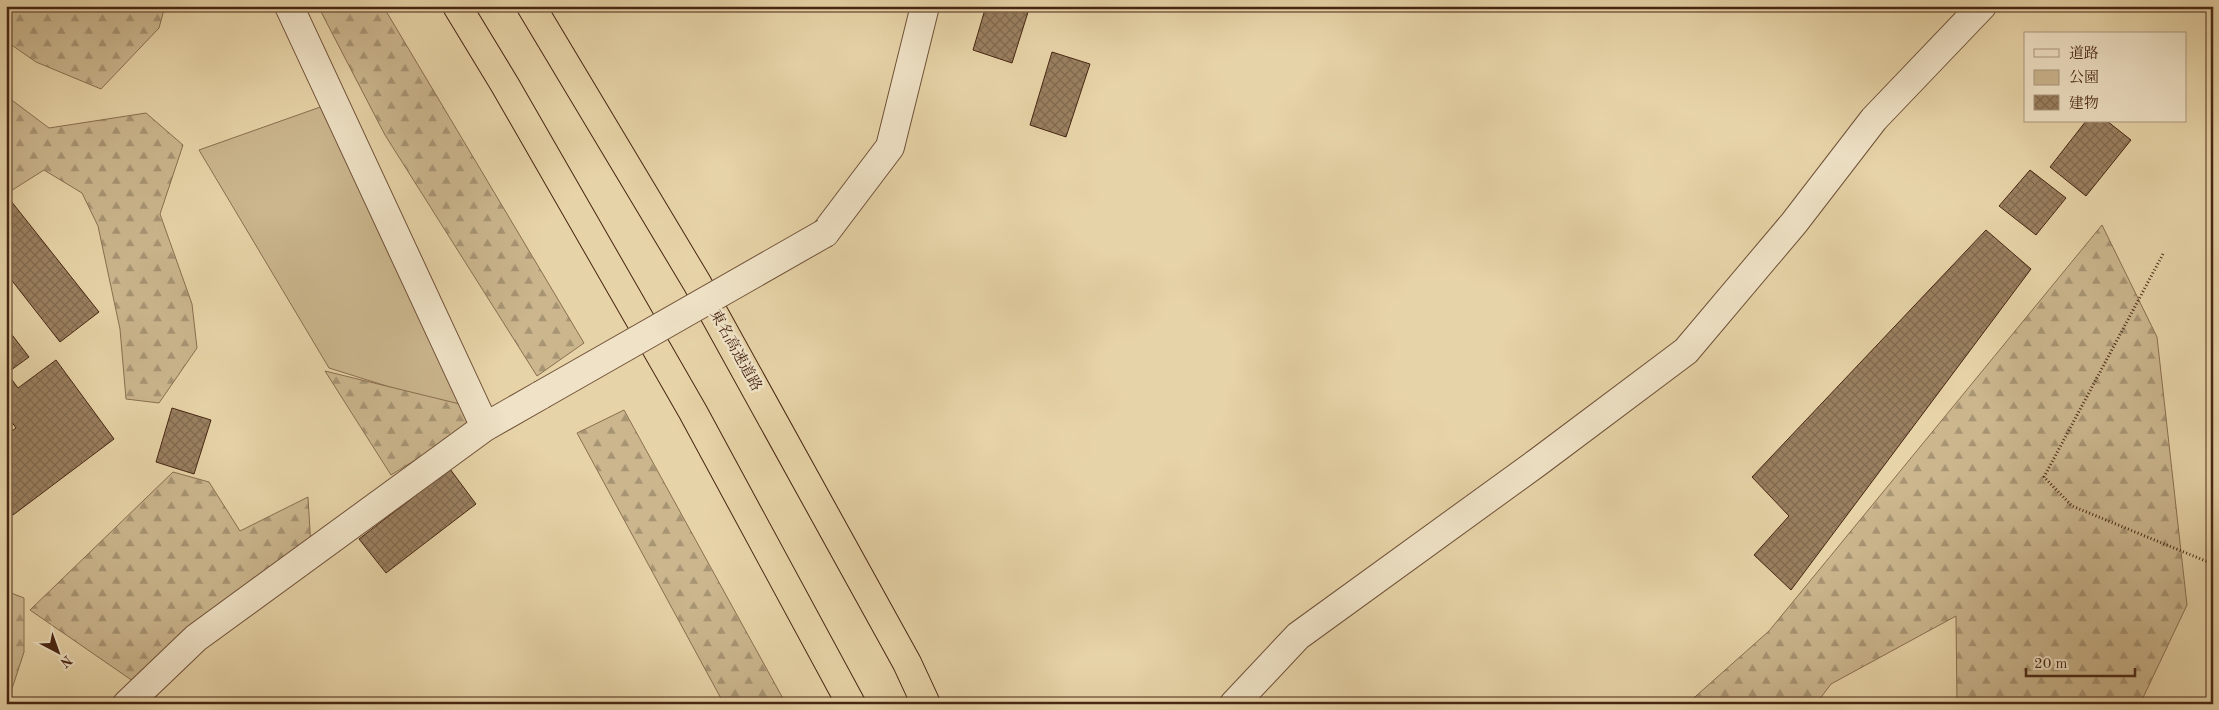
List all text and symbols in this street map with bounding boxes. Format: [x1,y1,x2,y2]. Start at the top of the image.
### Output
legend [2024,32,2186,122]
text: 道路 [2069,45,2099,62]
text: 公園 [2069,69,2099,86]
text: 建物 [2069,95,2099,112]
street label: 東名高速道路 [707,307,765,394]
north arrow [32,628,82,678]
scale bar [2026,645,2135,677]
text: N [57,652,75,670]
text: 20 m [2034,657,2068,672]

